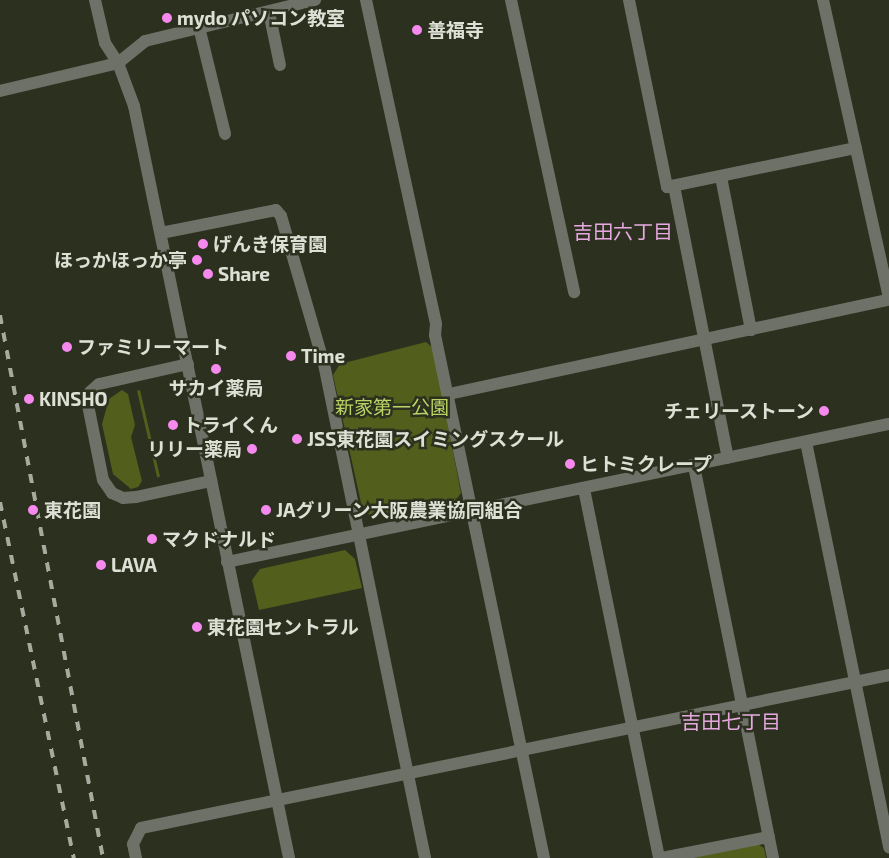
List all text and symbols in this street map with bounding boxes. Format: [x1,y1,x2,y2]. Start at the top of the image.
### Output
place label: mydo パソコン教室 [177,7,345,29]
marker: mydo パソコン教室 [161,12,173,24]
place label: 善福寺 [427,19,484,41]
marker: 善福寺 [411,24,423,36]
district label: 吉田六丁目 [573,219,673,243]
place label: げんき保育園 [213,233,327,255]
marker: げんき保育園 [197,238,209,250]
place label: ほっかほっか亭 [54,249,187,271]
marker: ほっかほっか亭 [191,254,203,266]
place label: Share [218,263,270,285]
marker: Share [202,268,214,280]
place label: ファミリーマート [77,336,229,358]
marker: ファミリーマート [61,341,73,353]
place label: Time [301,345,345,367]
marker: Time [285,350,297,362]
marker: サカイ薬局 [210,363,222,375]
place label: サカイ薬局 [169,377,263,399]
place label: KINSHO [39,388,108,410]
marker: KINSHO [23,393,35,405]
park label: 新家第一公園 [335,396,449,418]
place label: チェリーストーン [662,400,814,422]
marker: チェリーストーン [818,405,830,417]
place label: トライくん [183,414,278,436]
marker: トライくん [167,419,179,431]
place label: JSS東花園スイミングスクール [307,428,564,450]
marker: JSS東花園スイミングスクール [291,433,303,445]
place label: リリー薬局 [147,438,242,460]
marker: リリー薬局 [246,443,258,455]
place label: ヒトミクレープ [580,453,713,475]
marker: ヒトミクレープ [564,458,576,470]
place label: 東花園 [44,499,101,521]
place label: JAグリーン大阪農業協同組合 [276,499,523,521]
marker: 東花園 [26,503,40,517]
marker: JAグリーン大阪農業協同組合 [260,504,272,516]
place label: マクドナルド [162,528,276,550]
marker: マクドナルド [146,533,158,545]
place label: LAVA [111,554,157,576]
marker: LAVA [95,559,107,571]
place label: 東花園セントラル [207,616,359,638]
marker: 東花園セントラル [191,621,203,633]
district label: 吉田七丁目 [681,709,781,733]

